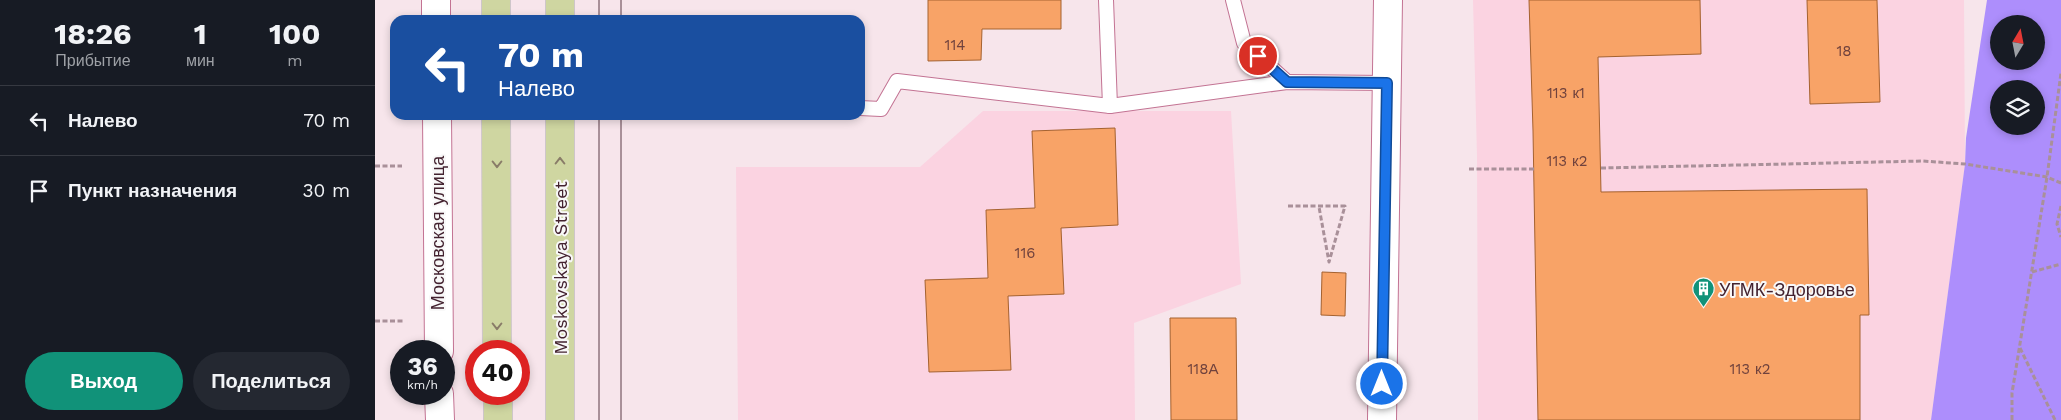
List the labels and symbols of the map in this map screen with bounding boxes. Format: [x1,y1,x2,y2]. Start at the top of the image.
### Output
north arrow [1990,15,2045,70]
pin [1237,35,1279,77]
house number: 114 [945,36,965,54]
house number: 18 [1836,42,1852,60]
house number: 113 к1 [1547,84,1585,102]
house number: 113 к2 [1547,152,1587,170]
street label: Московская улица [427,155,448,310]
one-way arrow [555,157,565,165]
one-way arrow [492,160,502,168]
street label: Moskovskaya Street [550,181,571,355]
house number: 116 [1015,244,1035,262]
building icon: УГМК-Здоровье [1691,277,1715,308]
place label: УГМК-Здоровье [1719,279,1855,300]
one-way arrow [492,322,502,330]
speed limit sign: 40 [465,340,530,405]
position arrow [1355,357,1407,409]
house number: 118А [1188,360,1218,378]
house number: 113 к2 [1730,360,1770,378]

